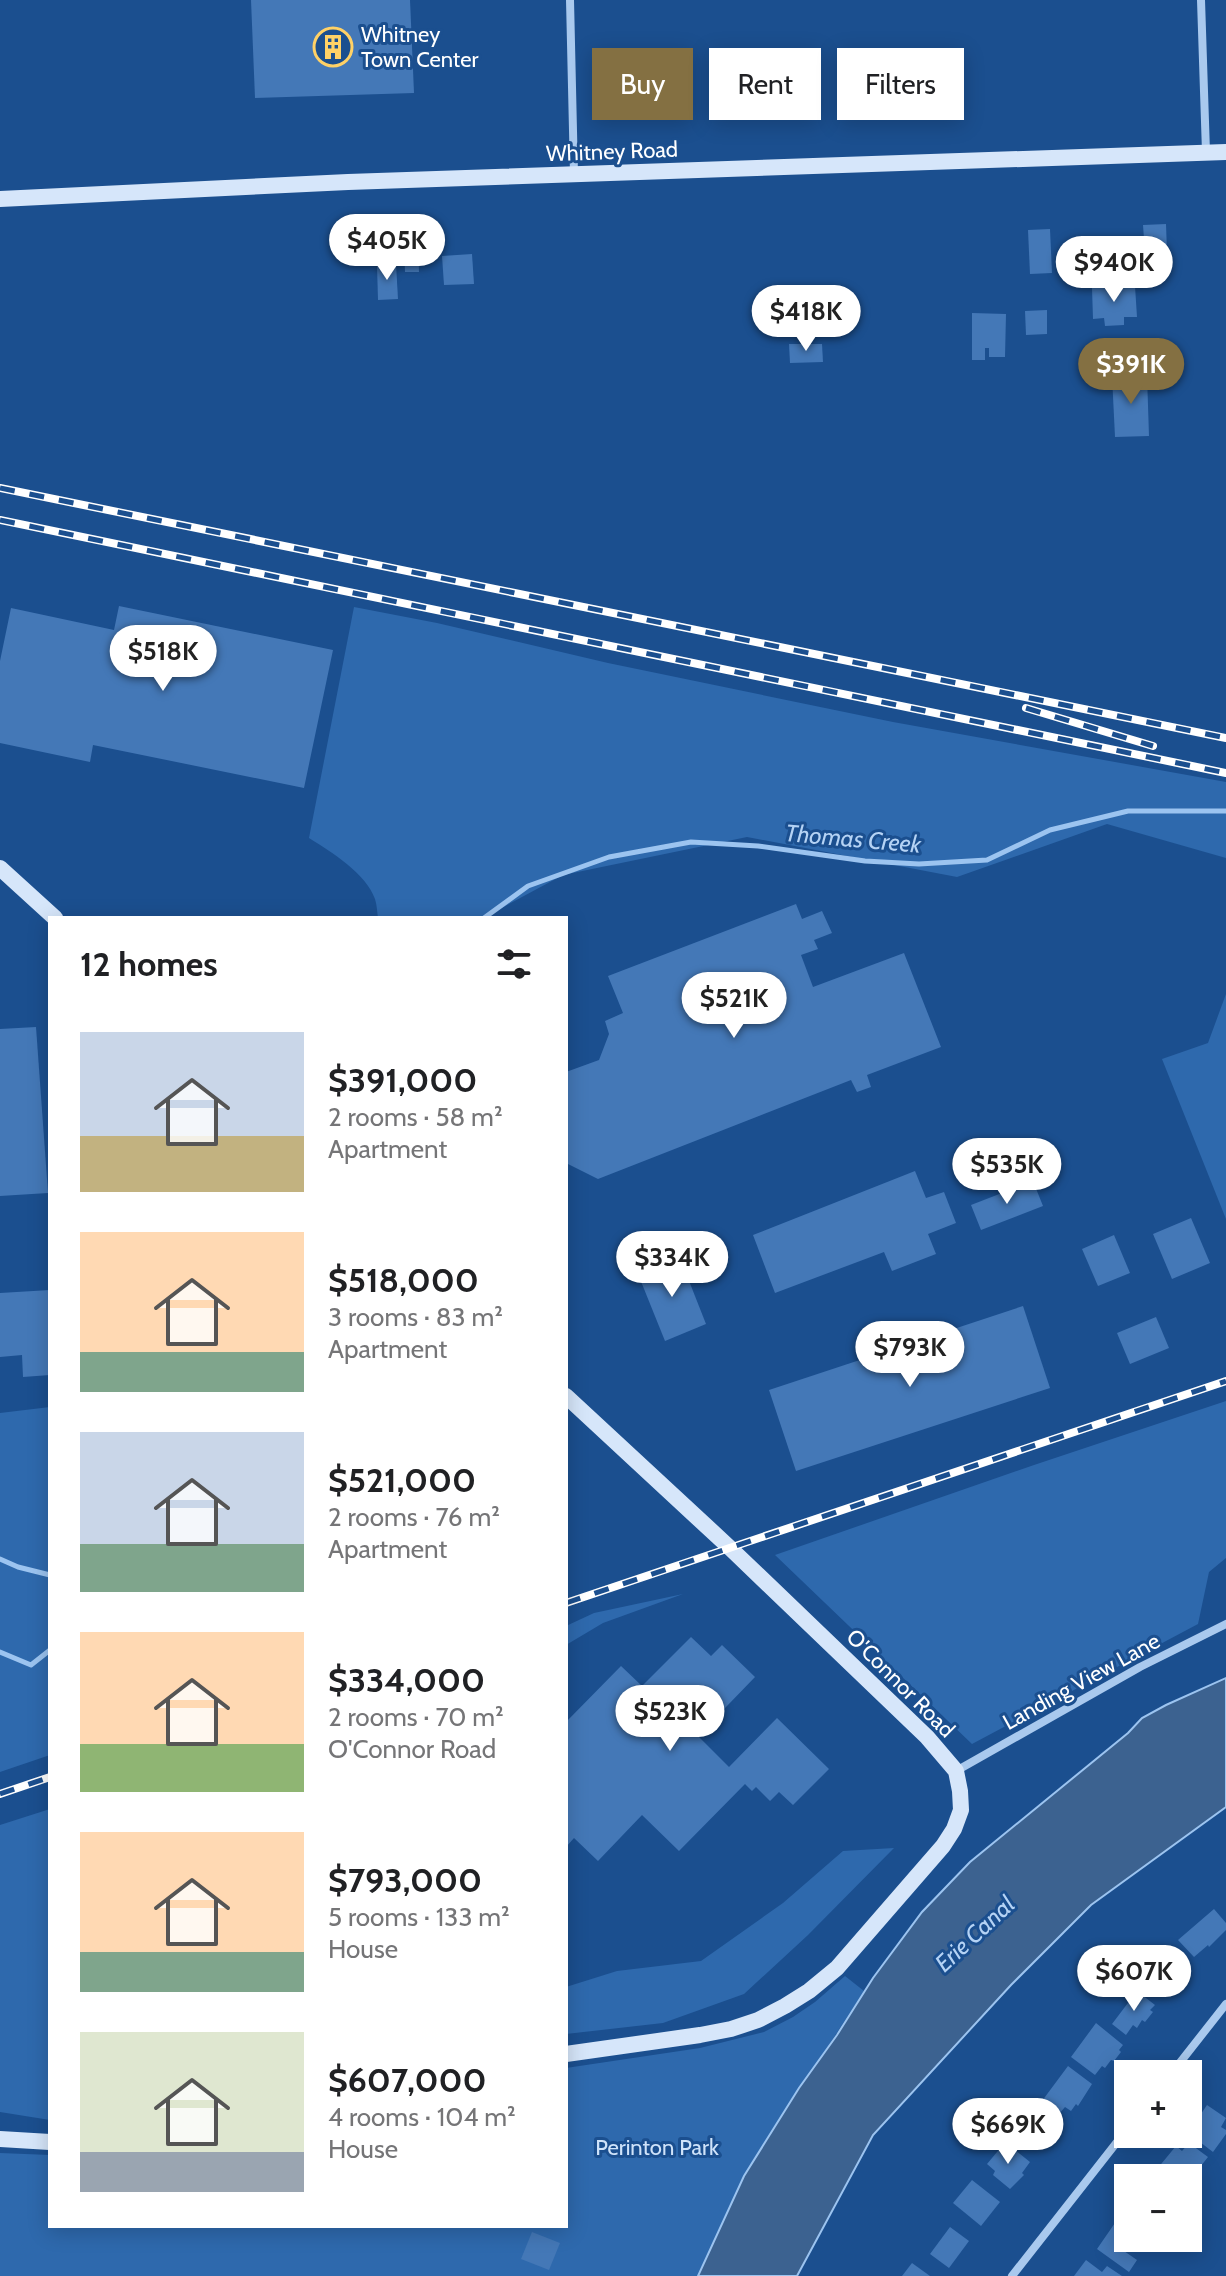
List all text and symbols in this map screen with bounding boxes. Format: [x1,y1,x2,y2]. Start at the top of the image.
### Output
place label: Whitney Town Center [361,21,478,73]
building icon: Whitney Town Center [312,26,354,68]
chip: Buy [592,48,693,120]
chip: Rent [709,48,821,120]
chip: Filters [837,48,964,120]
street label: Whitney Road [546,136,678,167]
pin: $405K [331,214,443,282]
text: $405K [347,224,427,256]
pin: $940K [1058,236,1170,304]
text: $940K [1074,246,1154,278]
pin: $418K [750,285,862,353]
text: $418K [770,295,842,327]
pin: $391K [1075,338,1187,406]
text: $391K [1096,348,1166,380]
pin: $518K [107,625,219,693]
text: $518K [128,635,198,667]
water label: Thomas Creek [784,818,923,859]
icon: filters [492,942,536,986]
text: 12 homes [80,943,218,985]
pin: $521K [678,972,790,1040]
text: $521K [700,982,768,1014]
text: $391,000 [328,1059,477,1101]
icon: home [144,1064,240,1160]
text: 2 rooms · 58 m² [328,1101,503,1133]
text: Apartment [328,1133,447,1165]
pin: $535K [951,1138,1063,1206]
text: $535K [970,1148,1044,1180]
pin: $334K [616,1231,728,1299]
text: $334K [634,1241,710,1273]
text: $518,000 [328,1259,479,1301]
icon: home [144,1264,240,1360]
text: 3 rooms · 83 m² [328,1301,503,1333]
pin: $793K [854,1321,966,1389]
text: $793K [873,1331,947,1363]
text: Apartment [328,1333,447,1365]
text: $521,000 [328,1459,476,1501]
icon: home [144,1464,240,1560]
text: 2 rooms · 76 m² [328,1501,500,1533]
text: Apartment [328,1533,447,1565]
street label: O'Connor Road [841,1623,961,1743]
street label: Landing View Lane [998,1627,1164,1736]
text: $334,000 [328,1659,485,1701]
icon: home [144,1664,240,1760]
pin: $523K [614,1685,726,1753]
text: $523K [633,1695,707,1727]
text: 2 rooms · 70 m² [328,1701,504,1733]
text: O'Connor Road [328,1733,496,1765]
text: $793,000 [328,1859,482,1901]
icon: home [144,1864,240,1960]
water label: Erie Canal [929,1889,1021,1978]
text: 5 rooms · 133 m² [328,1901,510,1933]
text: House [328,1933,398,1965]
pin: $607K [1078,1945,1190,2013]
text: $607K [1095,1955,1173,1987]
text: $607,000 [328,2059,487,2101]
map controls [1114,2060,1202,2252]
button: + [1114,2060,1202,2148]
icon: home [144,2064,240,2160]
pin: $669K [952,2098,1064,2166]
text: 4 rooms · 104 m² [328,2101,516,2133]
text: $669K [970,2108,1046,2140]
text: House [328,2133,398,2165]
park label: Perinton Park [595,2134,719,2161]
button: − [1114,2164,1202,2252]

